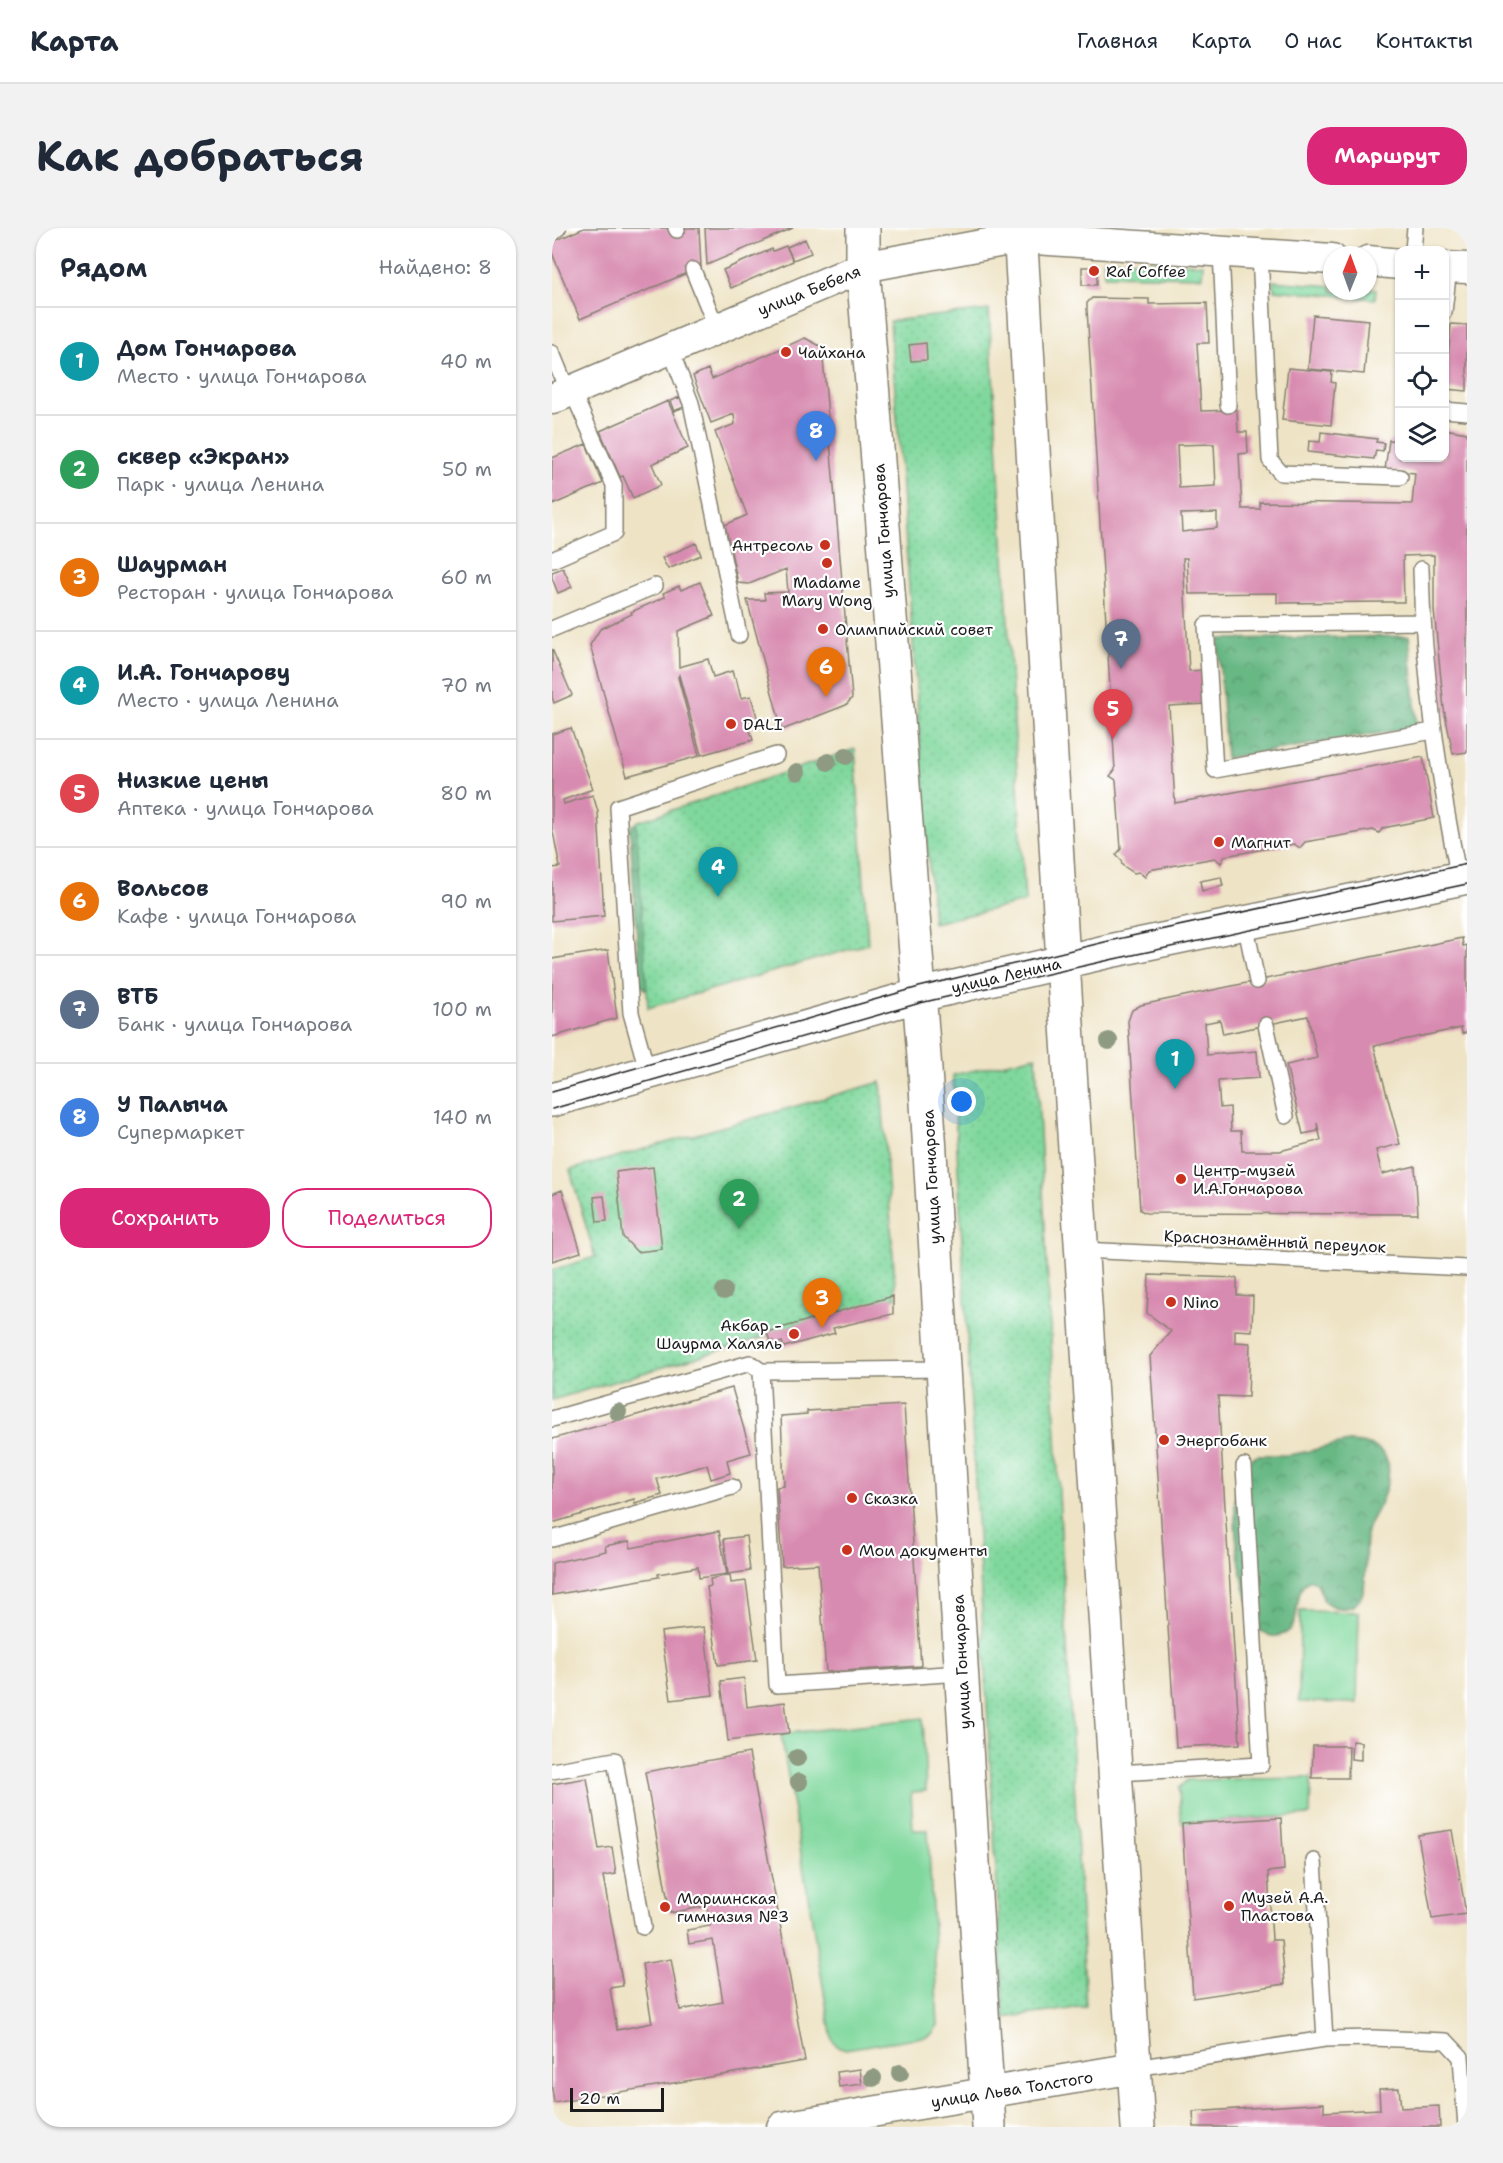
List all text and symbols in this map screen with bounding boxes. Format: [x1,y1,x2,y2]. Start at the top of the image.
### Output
text: Карта [30,22,119,60]
text: Главная [1077,27,1158,55]
text: Карта [1191,27,1251,55]
text: О нас [1284,27,1342,55]
text: Контакты [1375,27,1473,55]
button: Маршрут [1307,127,1467,185]
text: Как добраться [36,128,364,184]
north arrow [1323,246,1377,300]
map controls [1395,246,1449,462]
button: + [1395,246,1449,300]
text: Рядом [60,250,147,285]
text: Найдено: 8 [379,254,492,280]
street label: улица Бебеля [755,260,864,321]
place label: Raf Coffee [1106,261,1186,282]
marker: Raf Coffee [1087,264,1101,278]
button: − [1395,300,1449,354]
text: Дом Гончарова [117,334,296,363]
place label: Чайхана [798,342,865,363]
marker: Чайхана [779,345,793,359]
text: 1 [75,348,84,374]
text: 40 m [440,348,492,374]
button: locate [1395,354,1449,408]
text: Место · улица Гончарова [117,363,367,389]
button: layers [1395,408,1449,462]
pin: 8 [796,412,836,461]
text: сквер «Экран» [117,442,290,471]
text: 2 [73,456,87,482]
text: 50 m [442,456,492,482]
street label: улица Гончарова [868,463,899,599]
text: Парк · улица Ленина [117,471,324,497]
place label: Антресоль [732,535,813,556]
marker: Антресоль [818,538,832,552]
text: Шаурман [117,550,227,579]
marker: Madame Mary Wong [820,556,834,570]
text: 3 [73,564,87,590]
text: 60 m [440,564,492,590]
place label: Madame Mary Wong [782,572,873,611]
text: Ресторан · улица Гончарова [117,579,393,605]
place label: Олимпийский совет [835,619,994,640]
pin: 7 [1102,620,1140,669]
marker: Олимпийский совет [816,622,830,636]
pin: 6 [806,648,846,697]
text: И.А. Гончарову [117,658,290,687]
text: 4 [73,672,87,698]
text: 70 m [440,672,492,698]
text: Место · улица Ленина [117,687,339,713]
pin: 5 [1094,690,1132,739]
place label: DALI [743,714,783,735]
marker: DALI [724,717,738,731]
text: Низкие цены [117,766,269,795]
text: 5 [73,780,86,806]
text: 80 m [440,780,492,806]
text: Аптека · улица Гончарова [117,795,374,821]
place label: Магнит [1231,832,1292,853]
marker: Магнит [1212,835,1226,849]
pin: 4 [698,848,738,897]
text: Вольсов [117,874,209,903]
text: 6 [73,888,87,914]
text: 90 m [440,888,492,914]
text: Кафе · улица Гончарова [117,903,356,929]
street label: улица Ленина [949,953,1063,998]
text: ВТБ [117,982,159,1011]
text: 7 [73,996,87,1022]
text: 100 m [432,996,492,1022]
text: Банк · улица Гончарова [117,1011,352,1037]
pin: 1 [1156,1040,1194,1089]
your location [947,1087,976,1116]
text: У Палыча [117,1090,228,1119]
text: 8 [73,1104,87,1130]
text: 140 m [433,1104,492,1130]
street label: улица Гончарова [917,1109,946,1245]
text: Супермаркет [117,1119,244,1145]
place label: Центр-музей И.А.Гончарова [1193,1160,1303,1199]
marker: Центр-музей И.А.Гончарова [1174,1172,1188,1186]
pin: 2 [720,1180,759,1229]
button: Сохранить [60,1188,270,1248]
button: Поделиться [282,1188,492,1248]
street label: Краснознамённый переулок [1163,1225,1387,1258]
pin: 3 [802,1278,842,1328]
place label: Nino [1183,1292,1219,1313]
marker: Nino [1164,1295,1178,1309]
place label: Акбар - Шаурма Халяль [656,1315,782,1354]
marker: Акбар - Шаурма Халяль [787,1327,801,1341]
place label: Энергобанк [1176,1430,1268,1451]
marker: Энергобанк [1157,1433,1171,1447]
place label: Сказка [864,1488,918,1509]
marker: Сказка [845,1491,859,1505]
place label: Мои документы [859,1540,988,1561]
marker: Мои документы [840,1543,854,1557]
street label: улица Гончарова [947,1594,976,1730]
place label: Музей А.А. Пластова [1241,1887,1328,1926]
place label: Мариинская гимназия №3 [677,1888,789,1927]
marker: Музей А.А. Пластова [1222,1899,1236,1913]
marker: Мариинская гимназия №3 [658,1900,672,1914]
street label: улица Льва Толстого [930,2066,1095,2113]
scale bar [570,2085,664,2112]
text: 20 m [579,2088,620,2109]

